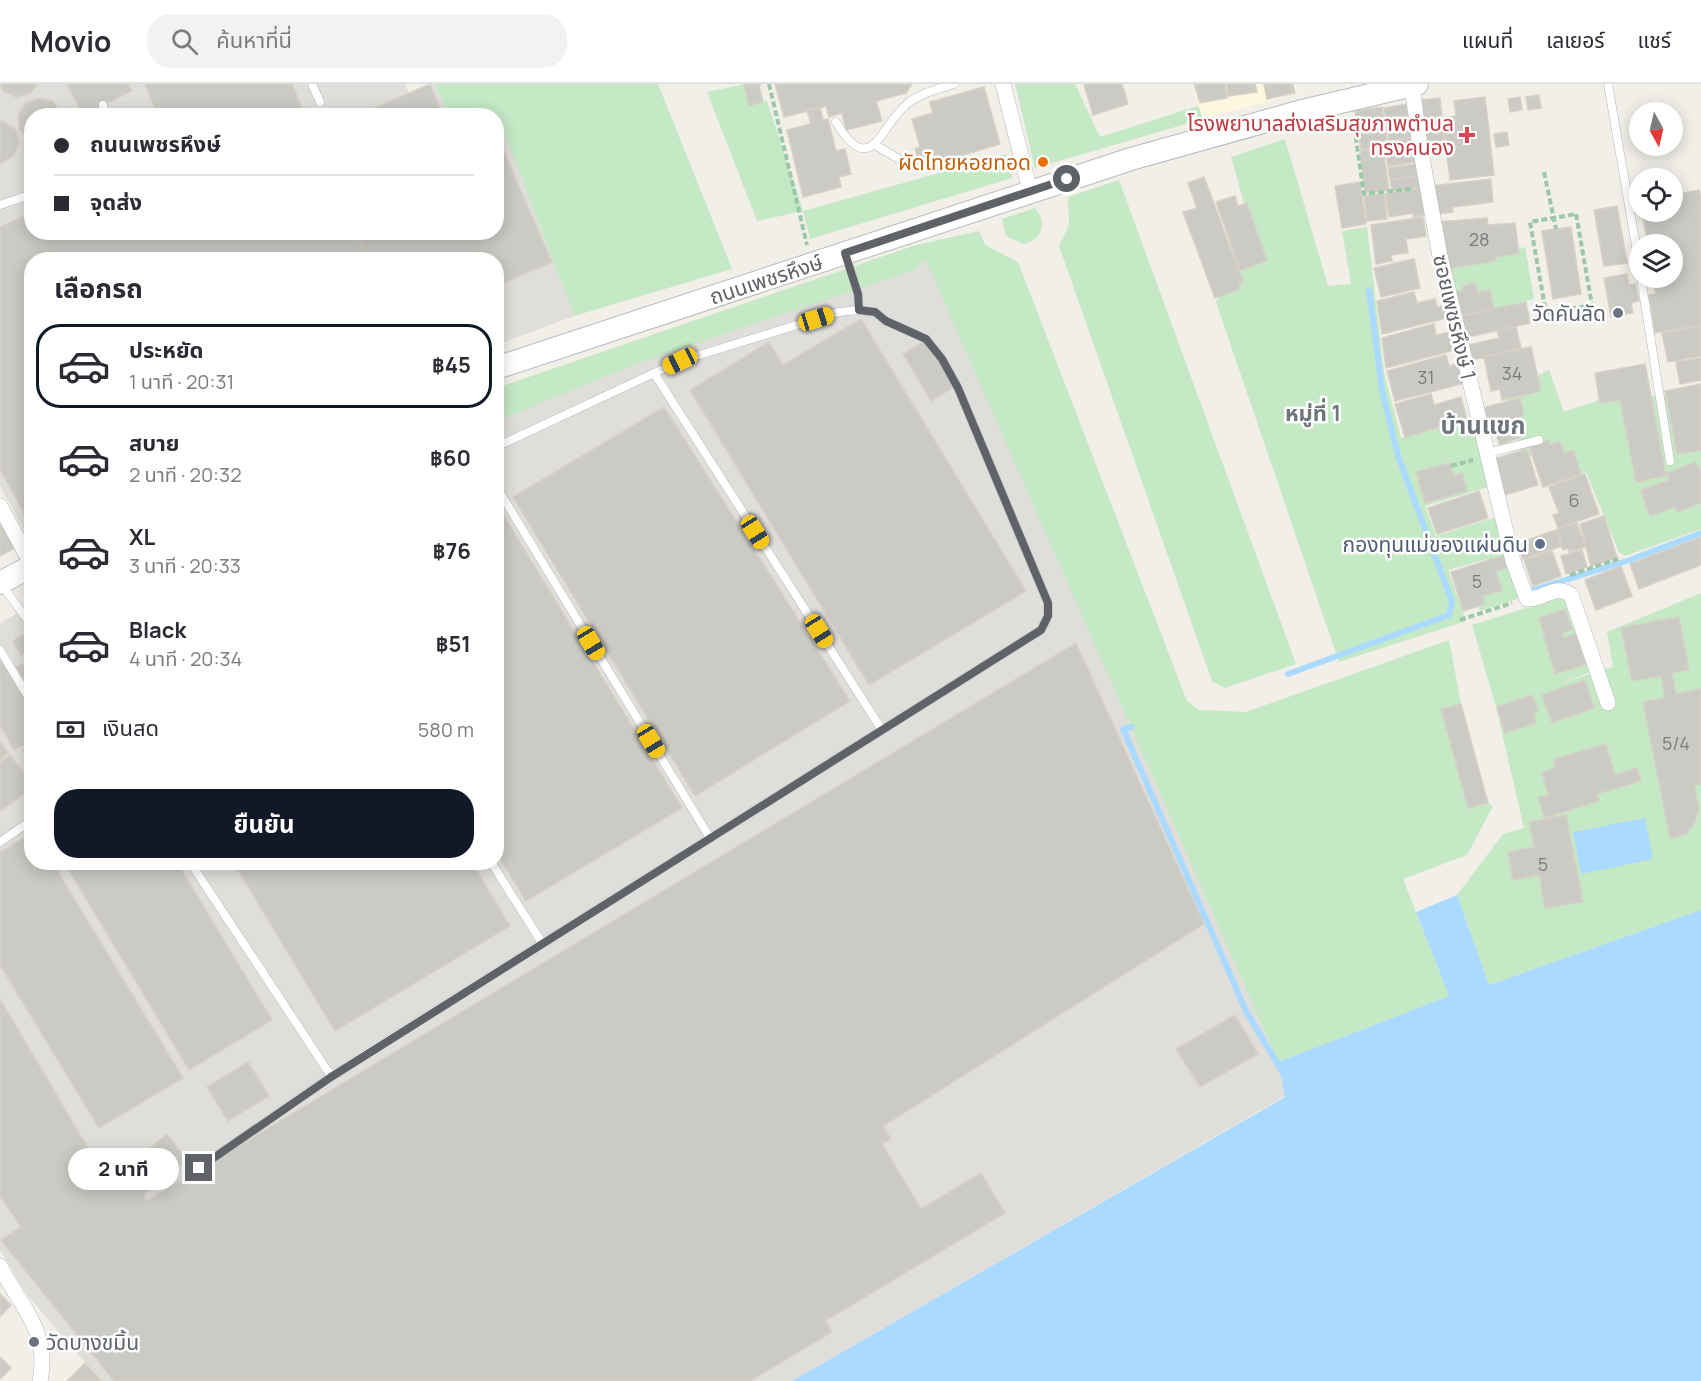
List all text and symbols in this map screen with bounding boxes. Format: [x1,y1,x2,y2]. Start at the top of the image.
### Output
search box [147,14,567,68]
text: Movio [30,22,111,60]
icon: search [168,25,201,58]
text: ค้นหาที่นี่ [216,25,292,55]
text: แผนที่ [1462,26,1513,54]
text: เลเยอร์ [1546,26,1605,54]
text: แชร์ [1638,26,1671,54]
north arrow [1629,102,1683,156]
map controls [1629,102,1683,288]
place label: โรงพยาบาลส่งเสริมสุขภาพตำบล ทรงคนอง [1187,109,1454,161]
marker: โรงพยาบาลส่งเสริมสุขภาพตำบล ทรงคนอง [1458,126,1476,144]
text: ถนนเพชรหึงษ์ [90,129,221,159]
place label: ผัดไทยหอยทอด [898,148,1031,176]
marker: ผัดไทยหอยทอด [1036,155,1050,169]
route start [1053,165,1080,192]
button: locate [1629,168,1683,222]
text: จุดส่ง [90,187,142,217]
house number: 28 [1469,227,1489,251]
button: layers [1629,234,1683,288]
street label: ถนนเพชรหึงษ์ [706,248,826,310]
street label: ซอยเพชรหึงษ์ 1 [1427,252,1483,382]
text: เลือกรถ [54,269,143,306]
place label: วัดคันลัด [1532,299,1606,327]
car [796,305,836,333]
marker: วัดคันลัด [1611,306,1625,320]
text: ประหยัด [129,335,204,365]
icon: car [57,339,111,393]
car [660,345,700,377]
text: ฿45 [432,350,471,380]
house number: 34 [1502,361,1522,385]
house number: 31 [1418,365,1434,389]
text: 1 นาที · 20:31 [129,368,234,395]
district label: หมู่ที่ 1 [1285,398,1341,428]
district label: บ้านแขก [1441,408,1525,441]
text: สบาย [129,428,179,458]
icon: car [57,432,111,486]
text: ฿60 [430,443,471,473]
text: 2 นาที · 20:32 [129,461,242,488]
house number: 6 [1568,488,1580,512]
car [738,512,772,552]
text: XL [129,522,155,552]
icon: car [57,525,111,579]
place label: กองทุนแม่ของแผ่นดิน [1343,530,1528,558]
text: ฿76 [433,536,471,566]
marker: กองทุนแม่ของแผ่นดิน [1533,537,1547,551]
text: 3 นาที · 20:33 [129,552,241,579]
house number: 5 [1472,569,1482,593]
car [802,611,836,651]
text: Black [129,615,186,645]
icon: car [57,618,111,672]
car [574,623,608,663]
text: ฿51 [436,629,471,659]
text: 4 นาที · 20:34 [129,645,242,672]
icon: cash [54,713,87,746]
text: เงินสด [102,713,159,743]
text: 580 m [418,716,474,743]
car [634,721,668,761]
house number: 5/4 [1662,731,1690,755]
button: ยืนยัน [54,789,474,858]
house number: 5 [1538,852,1548,876]
callout: 2 นาที [67,1147,178,1189]
route end [185,1154,212,1181]
text: 2 นาที [98,1155,149,1182]
place label: วัดบางขมิ้น [46,1328,139,1356]
marker: วัดบางขมิ้น [27,1335,41,1349]

